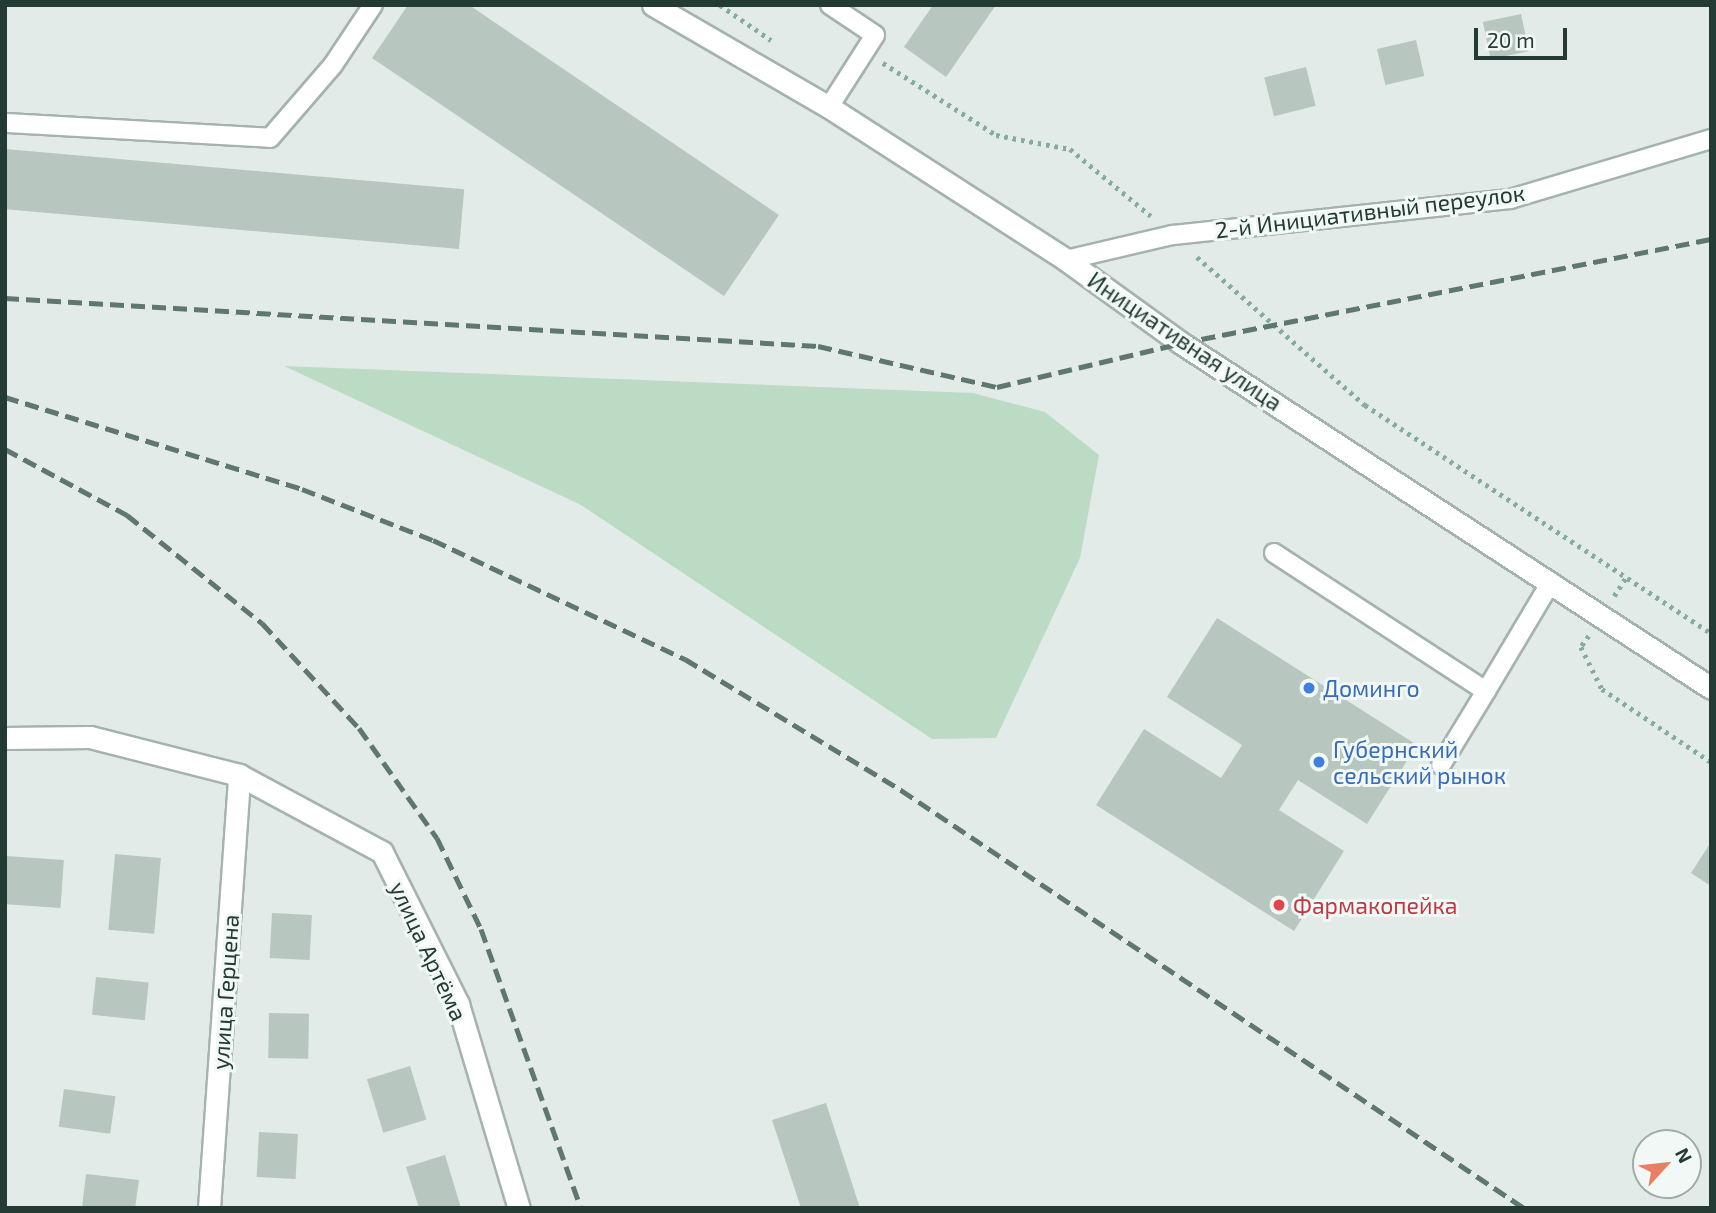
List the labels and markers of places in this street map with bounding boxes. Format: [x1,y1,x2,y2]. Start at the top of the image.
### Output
place label: Доминго [1323,674,1420,702]
marker: Доминго [1301,680,1317,696]
place label: Губернский сельский рынок [1333,735,1506,789]
marker: Губернский сельский рынок [1311,754,1327,770]
place label: Фармакопейка [1293,891,1457,919]
marker: Фармакопейка [1271,897,1287,913]

